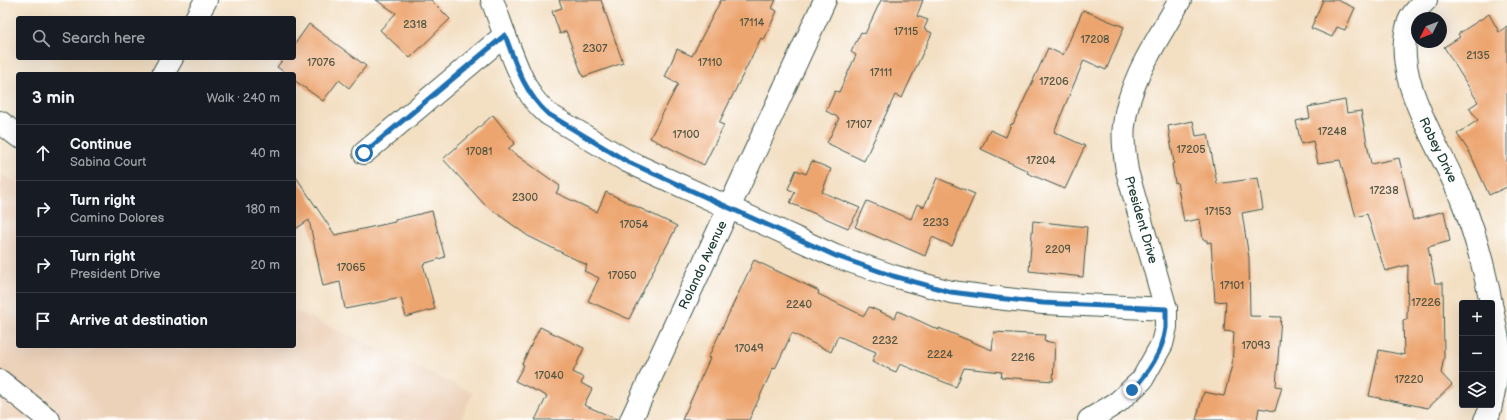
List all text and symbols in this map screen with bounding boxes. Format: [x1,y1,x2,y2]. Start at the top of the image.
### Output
north arrow [1411,12,1447,48]
search box [16,16,296,60]
house number: 17114 [740,16,765,29]
house number: 2318 [403,18,427,31]
house number: 17115 [894,25,918,38]
icon: search [30,27,52,49]
text: Search here [62,29,145,48]
house number: 17208 [1080,33,1110,46]
house number: 2307 [583,42,608,55]
house number: 2135 [1466,49,1490,62]
house number: 17076 [307,56,335,69]
house number: 17110 [698,56,723,69]
house number: 17111 [870,66,892,79]
house number: 17206 [1039,75,1069,88]
text: 3 min [32,88,75,108]
text: Walk · 240 m [206,90,280,106]
street label: Robey Drive [1415,115,1461,186]
house number: 17107 [846,118,872,131]
house number: 17248 [1317,125,1347,138]
house number: 17100 [673,128,700,141]
text: Continue [70,135,132,154]
icon: ahead [32,142,54,164]
house number: 17205 [1177,143,1205,156]
route start [355,144,373,162]
text: 40 m [250,145,280,161]
house number: 17081 [466,145,492,158]
text: Sabina Court [70,154,146,170]
house number: 17204 [1026,154,1056,167]
street label: President Drive [1121,174,1161,266]
house number: 17238 [1369,184,1399,197]
text: Turn right [70,191,135,210]
house number: 2300 [512,191,539,204]
icon: right [32,198,54,220]
text: 180 m [245,201,280,217]
house number: 17153 [1205,205,1232,218]
text: Camino Dolores [70,210,164,226]
house number: 2233 [923,216,949,229]
house number: 17054 [619,218,649,231]
street label: Rolando Avenue [675,218,731,312]
house number: 2209 [1045,243,1071,256]
text: Turn right [70,247,135,266]
icon: right [32,254,54,276]
text: 20 m [250,257,280,273]
house number: 17065 [336,261,366,274]
text: President Drive [70,266,160,282]
house number: 17050 [608,269,637,282]
house number: 17101 [1220,279,1244,292]
house number: 17226 [1411,296,1441,309]
house number: 2240 [786,298,813,311]
map controls [1459,300,1495,408]
button: + [1459,300,1495,336]
icon: arrive [32,310,54,332]
text: Arrive at destination [70,311,208,330]
house number: 2232 [872,334,899,347]
button: − [1459,336,1495,372]
house number: 17093 [1241,339,1271,352]
house number: 17049 [734,342,764,355]
house number: 2224 [927,348,953,361]
house number: 2216 [1011,351,1035,364]
house number: 17040 [534,369,564,382]
button: layers [1459,372,1495,408]
house number: 17220 [1394,373,1424,386]
route end [1123,381,1141,399]

